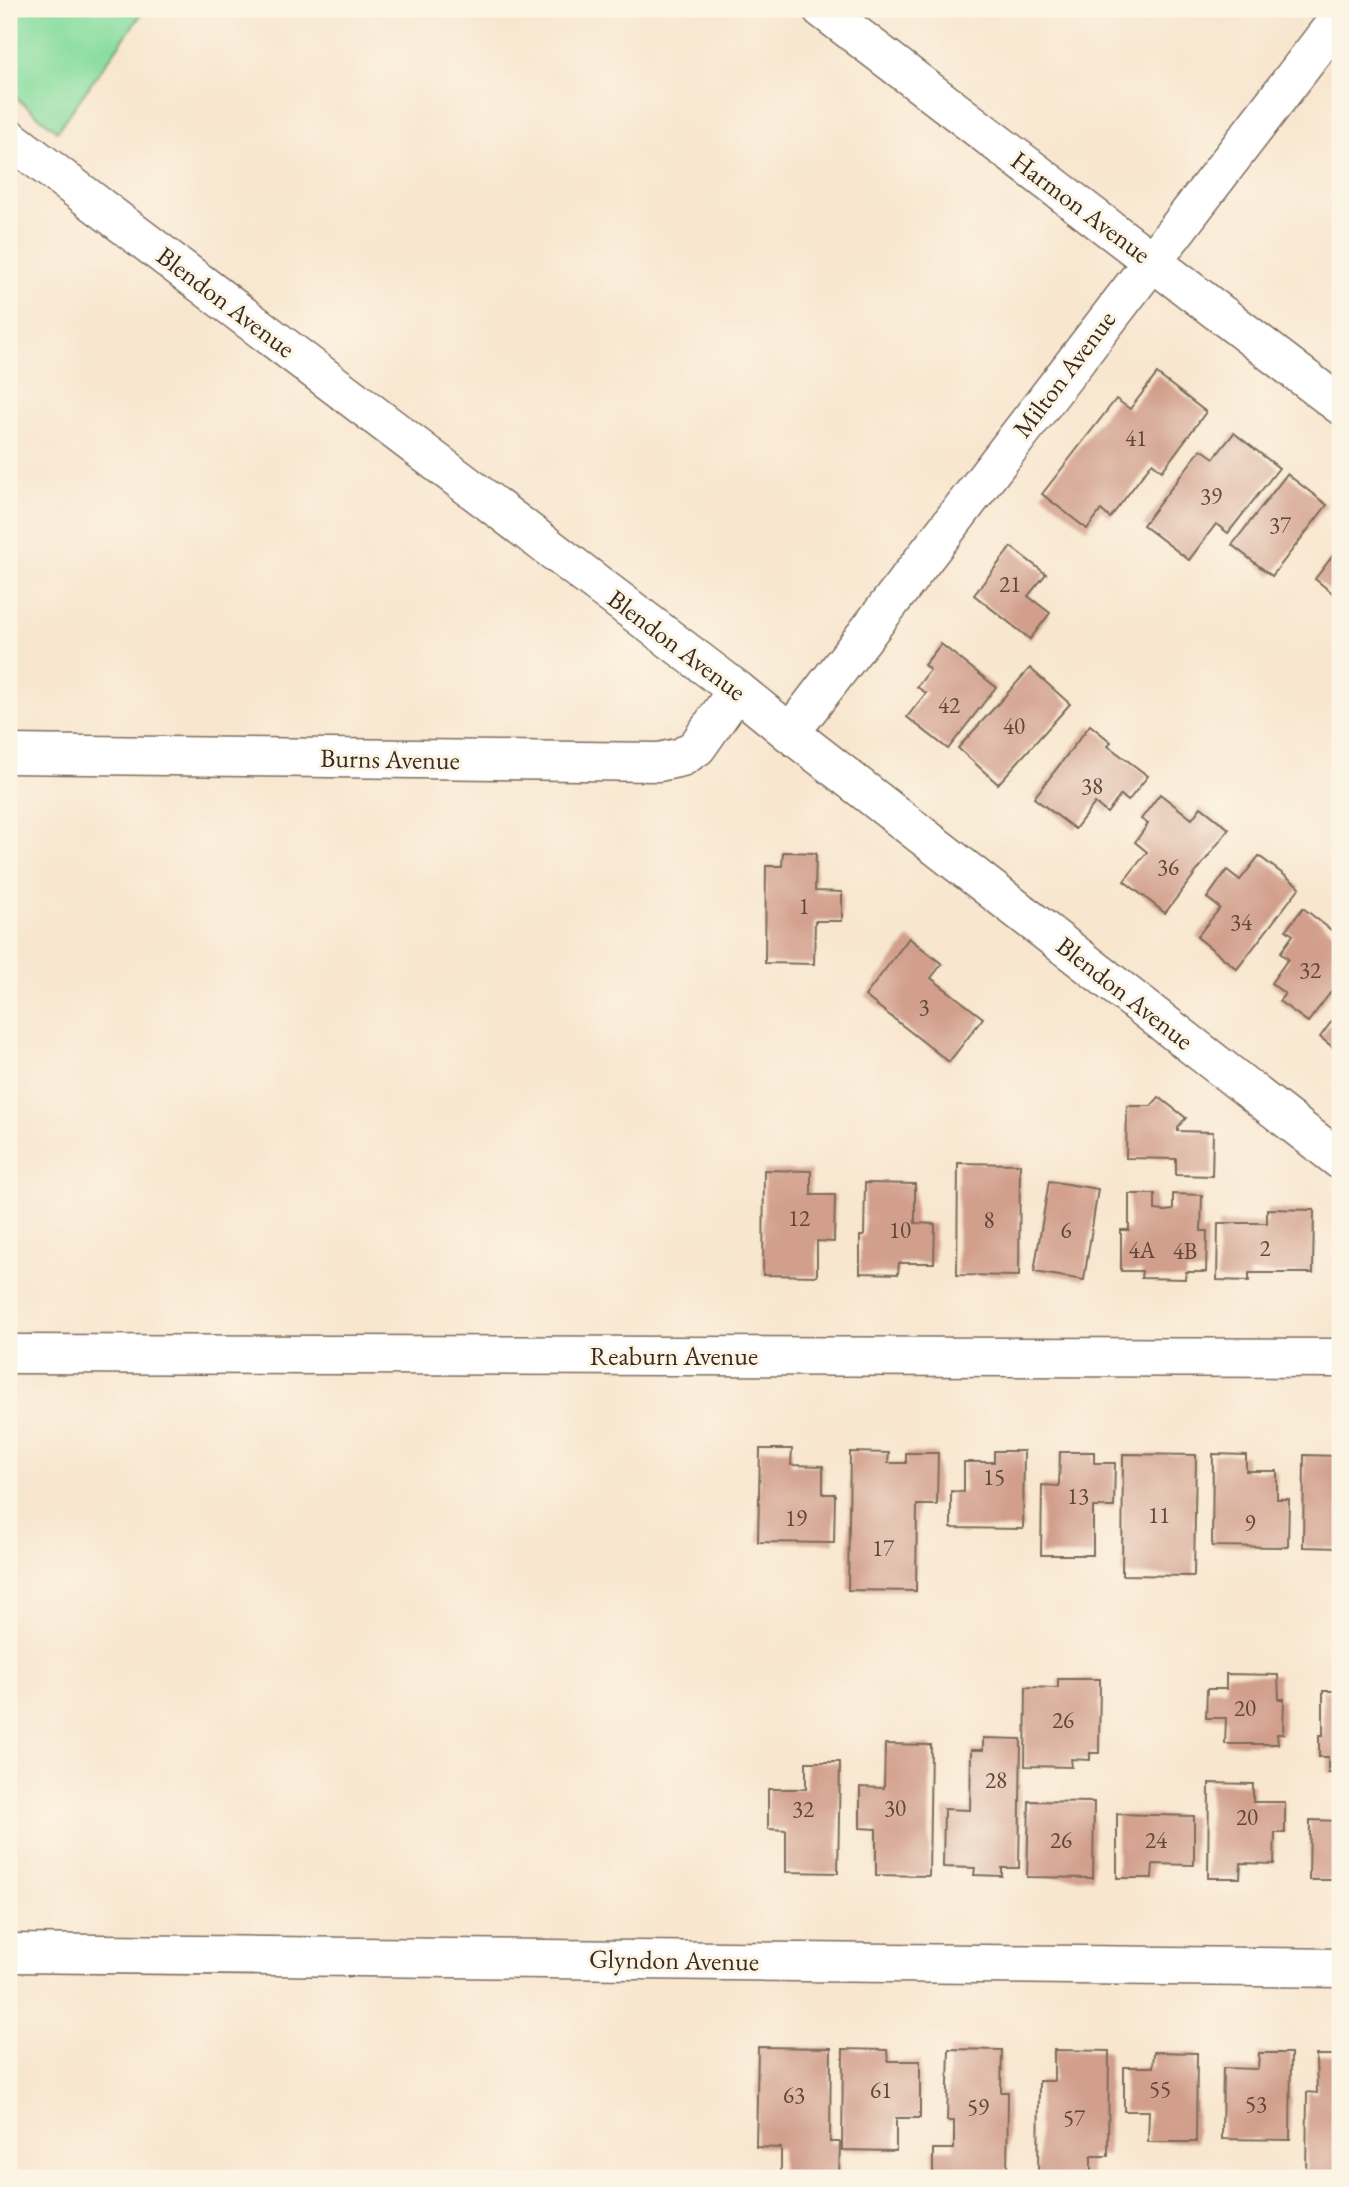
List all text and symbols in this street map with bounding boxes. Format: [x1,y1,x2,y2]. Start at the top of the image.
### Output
street label: Harmon Avenue [1004,143,1158,271]
street label: Blendon Avenue [150,239,302,365]
street label: Milton Avenue [1005,304,1123,444]
house number: 41 [1125,423,1147,453]
house number: 39 [1200,481,1222,511]
house number: 37 [1269,510,1292,540]
house number: 21 [999,569,1021,599]
street label: Blendon Avenue [601,582,753,708]
house number: 42 [938,690,960,720]
house number: 40 [1003,711,1025,741]
street label: Burns Avenue [320,741,460,777]
house number: 38 [1081,771,1103,801]
house number: 36 [1157,852,1179,882]
house number: 1 [798,891,810,921]
house number: 34 [1230,907,1253,937]
street label: Blendon Avenue [1050,929,1200,1057]
house number: 32 [1299,955,1321,985]
house number: 3 [918,992,930,1022]
house number: 12 [788,1203,810,1233]
house number: 8 [983,1205,995,1235]
house number: 10 [889,1215,911,1245]
house number: 6 [1060,1215,1072,1245]
house number: 2 [1259,1233,1271,1263]
house number: 4A [1129,1235,1157,1265]
house number: 4B [1173,1236,1197,1266]
street label: Reaburn Avenue [590,1339,758,1373]
house number: 15 [983,1462,1005,1492]
house number: 13 [1067,1481,1089,1511]
house number: 11 [1148,1500,1170,1530]
house number: 19 [785,1503,807,1533]
house number: 9 [1244,1508,1256,1538]
house number: 17 [872,1533,895,1563]
house number: 20 [1234,1693,1256,1723]
house number: 26 [1052,1705,1074,1735]
house number: 28 [985,1765,1007,1795]
house number: 30 [884,1793,906,1823]
house number: 32 [792,1794,814,1824]
house number: 20 [1236,1802,1258,1832]
house number: 26 [1050,1825,1072,1855]
house number: 24 [1145,1825,1168,1855]
street label: Glyndon Avenue [589,1942,759,1978]
house number: 55 [1149,2074,1171,2104]
house number: 61 [870,2075,892,2105]
house number: 63 [783,2080,805,2110]
house number: 53 [1245,2089,1267,2119]
house number: 59 [967,2092,989,2122]
house number: 57 [1063,2103,1086,2133]

